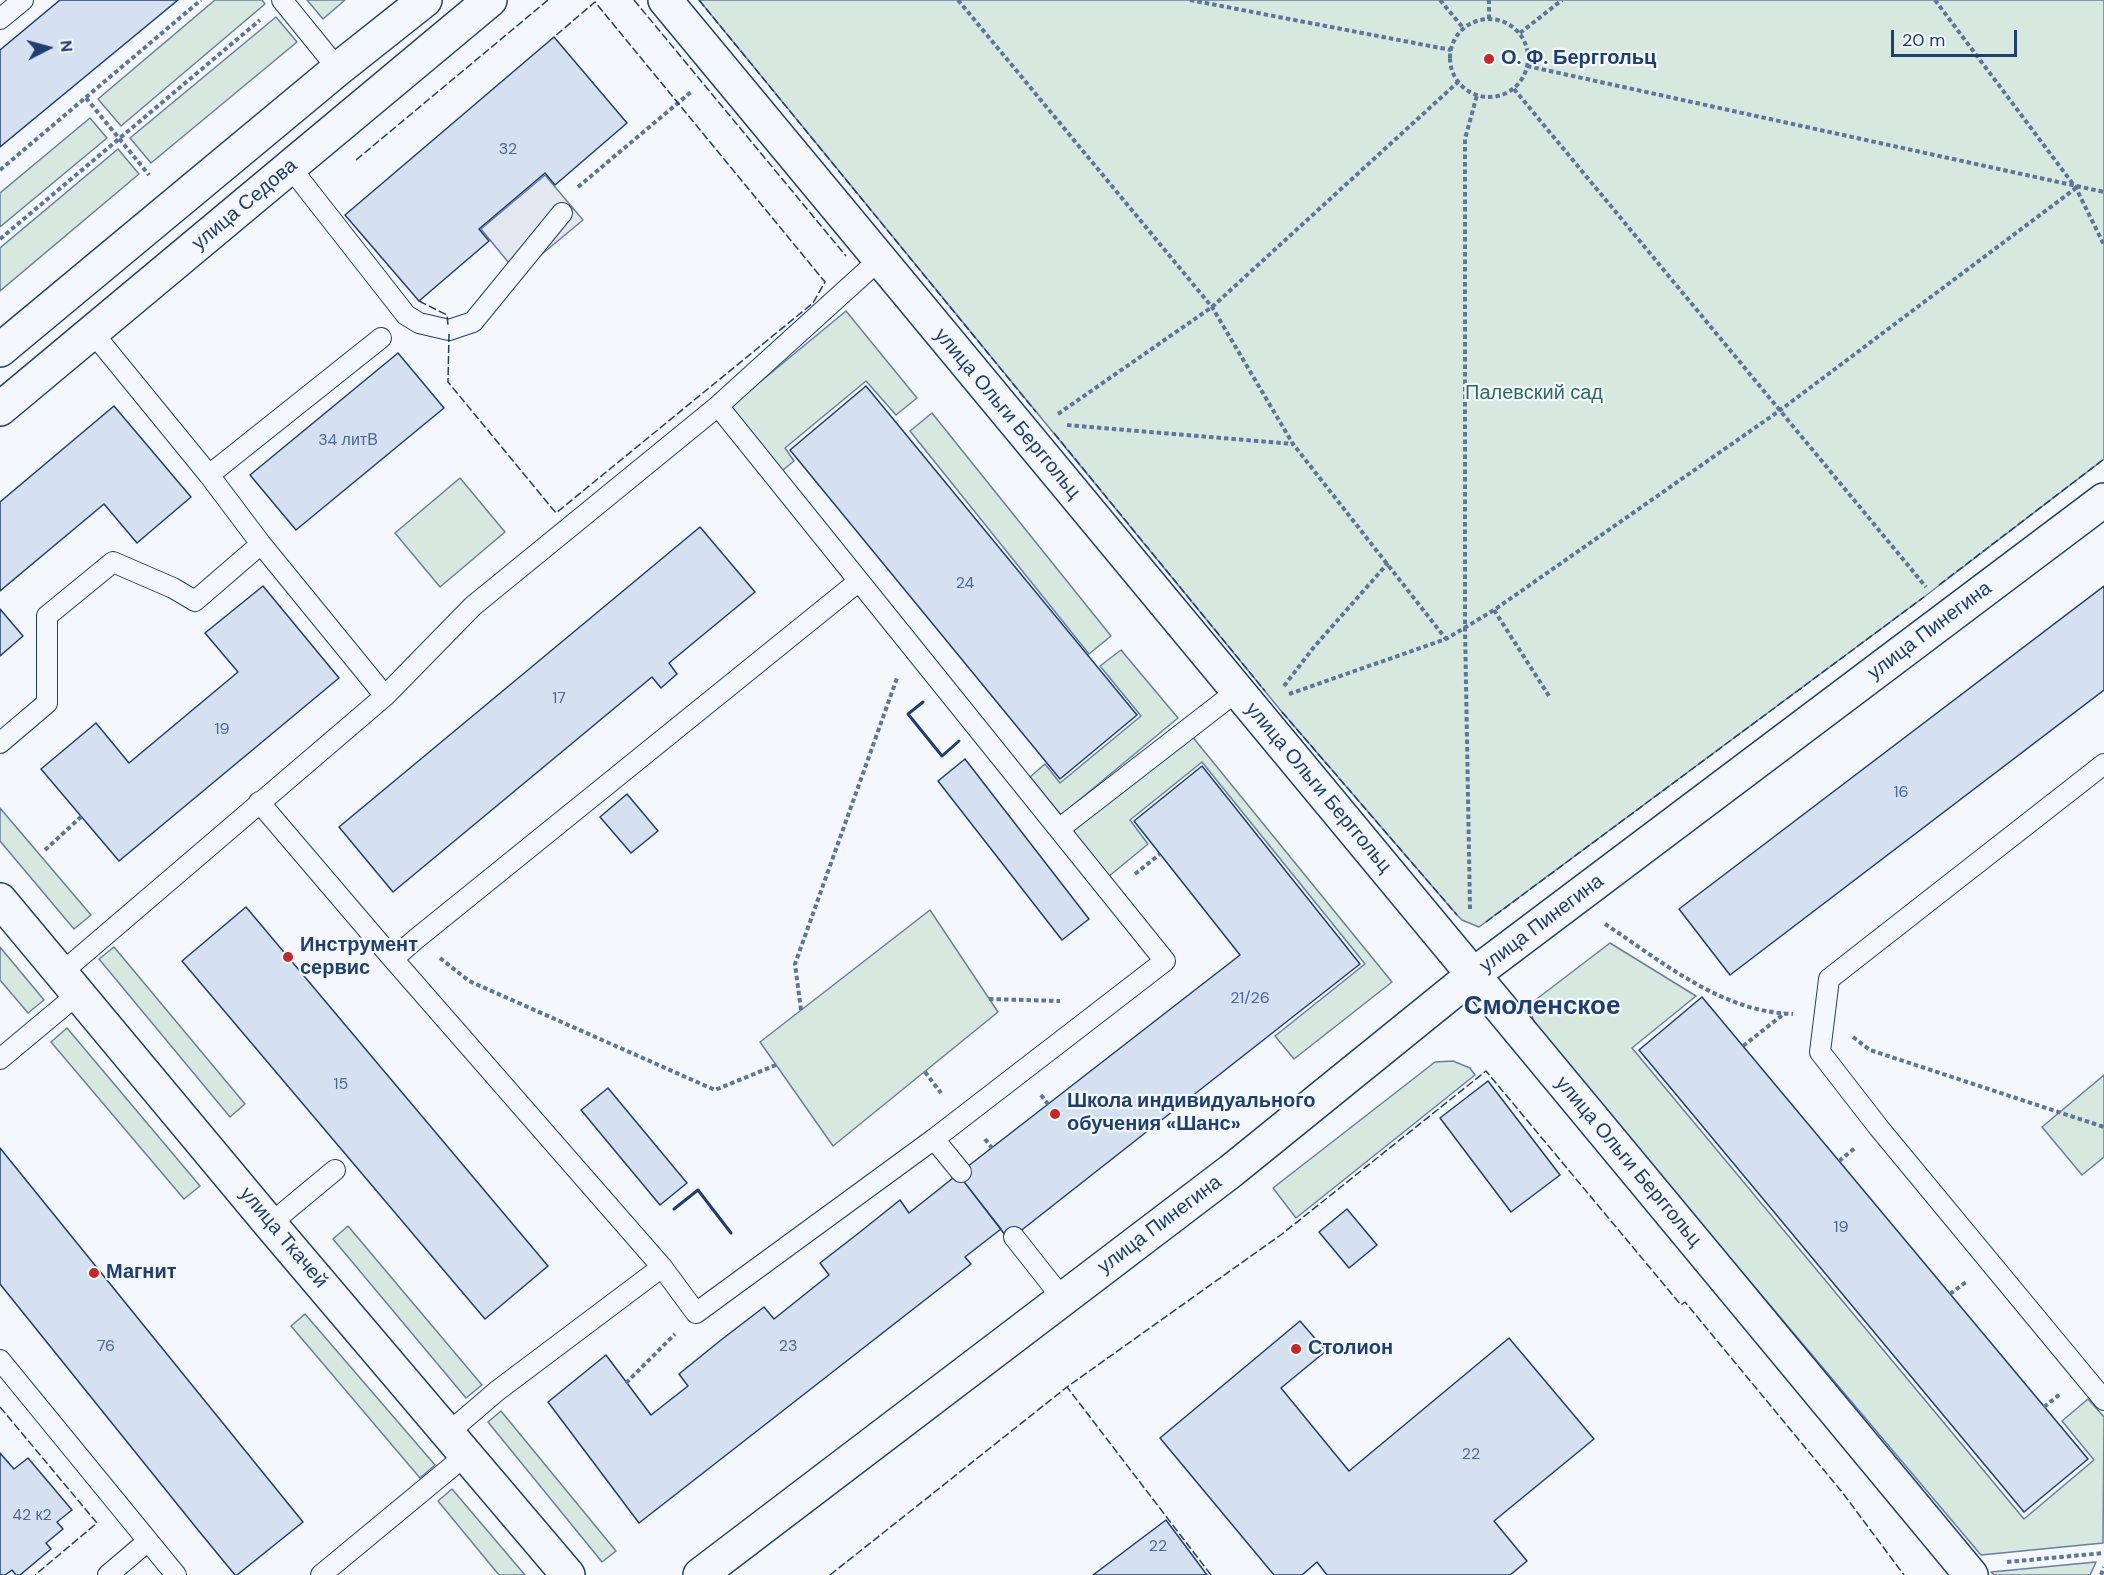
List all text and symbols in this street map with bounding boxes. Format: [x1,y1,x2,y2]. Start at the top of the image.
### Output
north arrow [18,18,78,78]
scale bar [1894,18,2020,56]
text: 20 m [1902,28,1945,52]
text: N [55,39,77,53]
place label: О. Ф. Берггольц [1501,47,1656,71]
marker: О. Ф. Берггольц [1482,52,1496,66]
house number: 32 [499,140,517,160]
street label: улица Седова [188,154,302,256]
street label: улица Ольги Берггольц [929,324,1085,504]
park label: Палевский сад [1465,382,1603,406]
house number: 34 литВ [318,431,378,451]
house number: 24 [956,574,974,594]
street label: улица Пинегина [1863,577,1997,685]
house number: 17 [552,689,566,709]
street label: улица Ольги Берггольц [1240,698,1396,878]
house number: 19 [214,720,230,740]
house number: 16 [1893,783,1909,803]
street label: улица Пинегина [1475,870,1609,978]
place label: Инструмент сервис [300,934,418,981]
marker: Инструмент сервис [281,950,295,964]
house number: 21/26 [1230,989,1270,1009]
district label: Смоленское [1464,991,1620,1023]
street label: улица Ольги Берггольц [1550,1072,1706,1252]
house number: 15 [334,1075,348,1095]
place label: Школа индивидуального обучения «Шанс» [1067,1090,1316,1137]
marker: Школа индивидуального обучения «Шанс» [1048,1107,1062,1121]
street label: улица Пинегина [1093,1171,1227,1279]
street label: улица Ткачей [234,1183,332,1293]
house number: 19 [1833,1218,1849,1238]
place label: Магнит [106,1261,177,1285]
marker: Магнит [87,1266,101,1280]
house number: 76 [97,1337,115,1357]
house number: 23 [779,1337,797,1357]
place label: Столион [1308,1337,1393,1361]
marker: Столион [1289,1342,1303,1356]
house number: 22 [1462,1445,1480,1465]
house number: 42 к2 [12,1506,52,1526]
house number: 22 [1149,1537,1167,1557]

